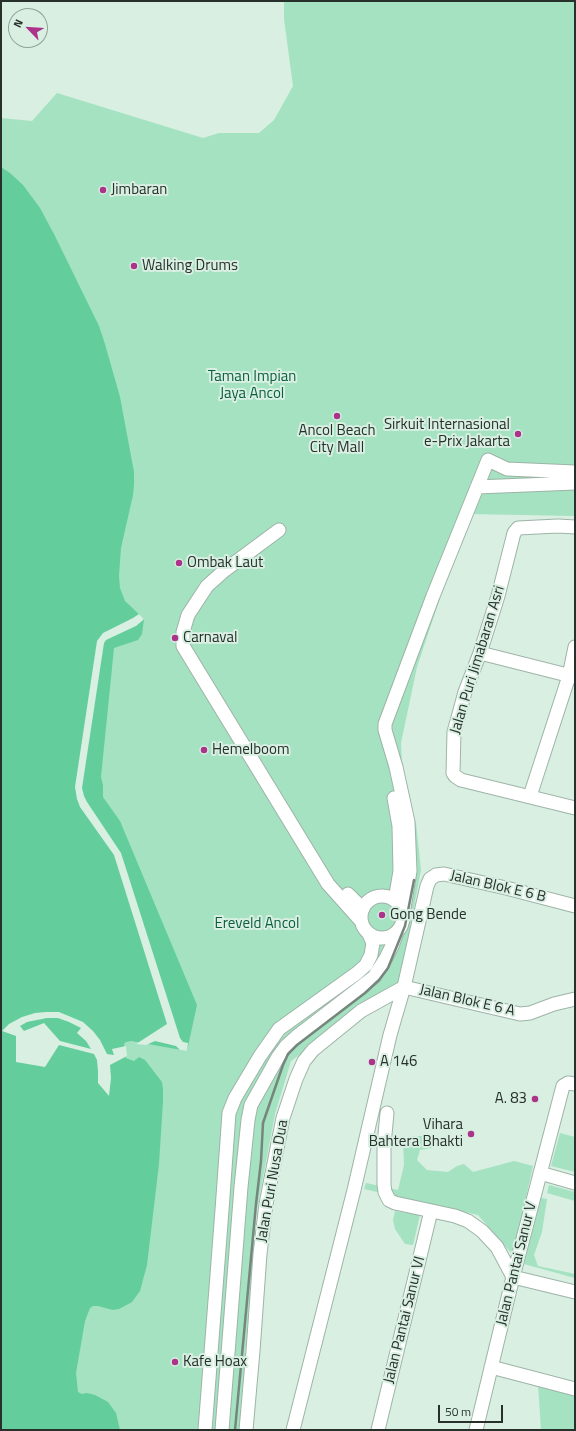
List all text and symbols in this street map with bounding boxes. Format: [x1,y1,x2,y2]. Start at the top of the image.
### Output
north arrow [8,8,48,48]
text: N [9,17,27,30]
place label: Jimbaran [111,181,167,199]
marker: Jimbaran [98,185,108,195]
place label: Walking Drums [142,257,238,275]
marker: Walking Drums [129,261,139,271]
park label: Taman Impian Jaya Ancol [208,368,296,403]
marker: Ancol Beach City Mall [332,411,342,421]
place label: Sirkuit Internasional e-Prix Jakarta [384,416,510,451]
place label: Ancol Beach City Mall [298,422,376,457]
marker: Sirkuit Internasional e-Prix Jakarta [513,429,523,439]
place label: Ombak Laut [187,554,263,572]
marker: Ombak Laut [174,558,184,568]
street label: Jalan Puri Jimabaran Asri [447,584,509,736]
place label: Carnaval [183,629,237,647]
marker: Carnaval [170,633,180,643]
place label: Hemelboom [212,741,289,759]
marker: Hemelboom [199,745,209,755]
street label: Jalan Blok E 6 B [448,867,548,907]
place label: Gong Bende [390,906,467,924]
marker: Gong Bende [377,910,387,920]
park label: Ereveld Ancol [215,915,299,933]
street label: Jalan Blok E 6 A [417,981,517,1021]
place label: A 146 [380,1053,417,1071]
marker: A 146 [367,1057,377,1067]
place label: A. 83 [495,1090,527,1108]
marker: A. 83 [530,1094,540,1104]
place label: Vihara Bahtera Bhakti [369,1116,463,1151]
street label: Jalan Puri Nusa Dua [253,1118,293,1244]
marker: Vihara Bahtera Bhakti [466,1129,476,1139]
street label: Jalan Pantai Sanur V [493,1200,541,1328]
street label: Jalan Pantai Sanur VI [380,1255,430,1385]
place label: Kafe Hoax [183,1353,247,1371]
marker: Kafe Hoax [170,1357,180,1367]
scale bar [440,1397,505,1423]
text: 50 m [445,1402,471,1421]

